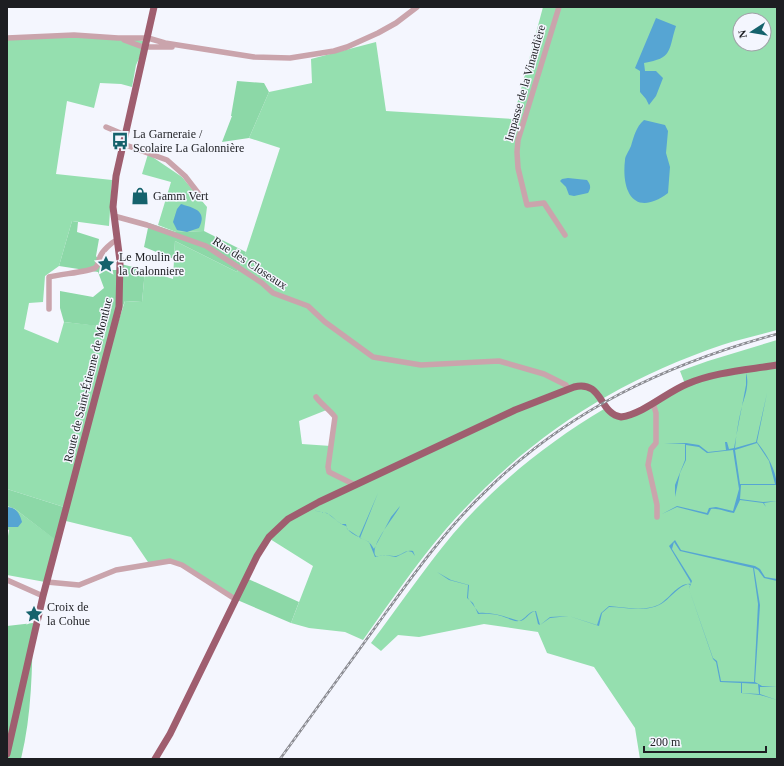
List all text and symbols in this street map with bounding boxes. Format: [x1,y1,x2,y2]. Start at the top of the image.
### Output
north arrow [732,12,772,52]
street label: Impasse de la Vinaudière [502,23,548,143]
text: N [736,29,749,39]
place label: La Garneraie / Scolaire La Galonnière [133,127,244,155]
bus stop icon: La Garneraie / Scolaire La Galonnière [110,131,130,151]
shop icon: Gamm Vert [130,186,150,206]
place label: Gamm Vert [153,189,209,203]
street label: Rue des Closeaux [210,234,290,292]
place label: Le Moulin de la Galonniere [119,250,184,278]
place icon: Le Moulin de la Galonniere [96,254,116,274]
street label: Route de Saint-Étienne de Montluc [61,296,115,464]
place label: Croix de la Cohue [47,600,90,628]
place icon: Croix de la Cohue [24,604,44,624]
scale bar [644,728,766,754]
text: 200 m [650,735,681,749]

